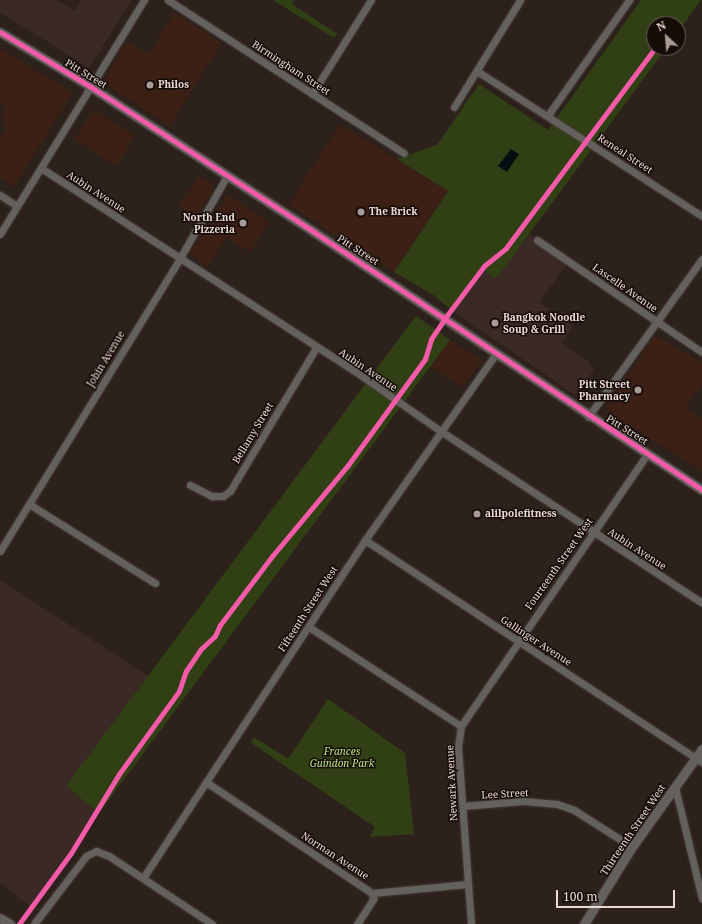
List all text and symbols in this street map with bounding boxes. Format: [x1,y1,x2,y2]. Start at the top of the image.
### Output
north arrow [646,16,686,56]
text: N [654,17,668,34]
street label: Birmingham Street [250,38,332,98]
street label: Pitt Street [63,57,109,91]
place label: Philos [158,79,189,91]
marker: Philos [145,80,155,90]
street label: Reneal Street [595,132,655,176]
street label: Aubin Avenue [64,169,128,215]
place label: The Brick [369,206,418,218]
marker: The Brick [356,207,366,217]
place label: North End Pizzeria [183,211,235,234]
marker: North End Pizzeria [238,218,248,228]
street label: Pitt Street [335,232,381,268]
street label: Lascelle Avenue [590,261,660,315]
place label: Bangkok Noodle Soup & Grill [503,311,585,334]
marker: Bangkok Noodle Soup & Grill [490,318,500,328]
street label: Jobin Avenue [85,329,127,389]
street label: Aubin Avenue [337,346,399,394]
place label: Pitt Street Pharmacy [579,378,630,402]
marker: Pitt Street Pharmacy [633,385,643,395]
street label: Bellamy Street [230,400,276,466]
street label: Pitt Street [604,413,650,447]
place label: alilpolefitness [485,508,557,520]
marker: alilpolefitness [472,509,482,519]
street label: Fourteenth Street West [523,516,595,612]
street label: Aubin Avenue [605,526,669,572]
street label: Fifteenth Street West [276,564,340,654]
street label: Gallinger Avenue [498,614,574,668]
park label: Frances Guindon Park [310,745,374,768]
street label: Newark Avenue [444,745,460,821]
street label: Thirteenth Street West [598,782,668,878]
street label: Lee Street [481,787,529,801]
street label: Norman Avenue [299,830,371,882]
scale bar [558,882,677,908]
text: 100 m [563,888,598,905]

